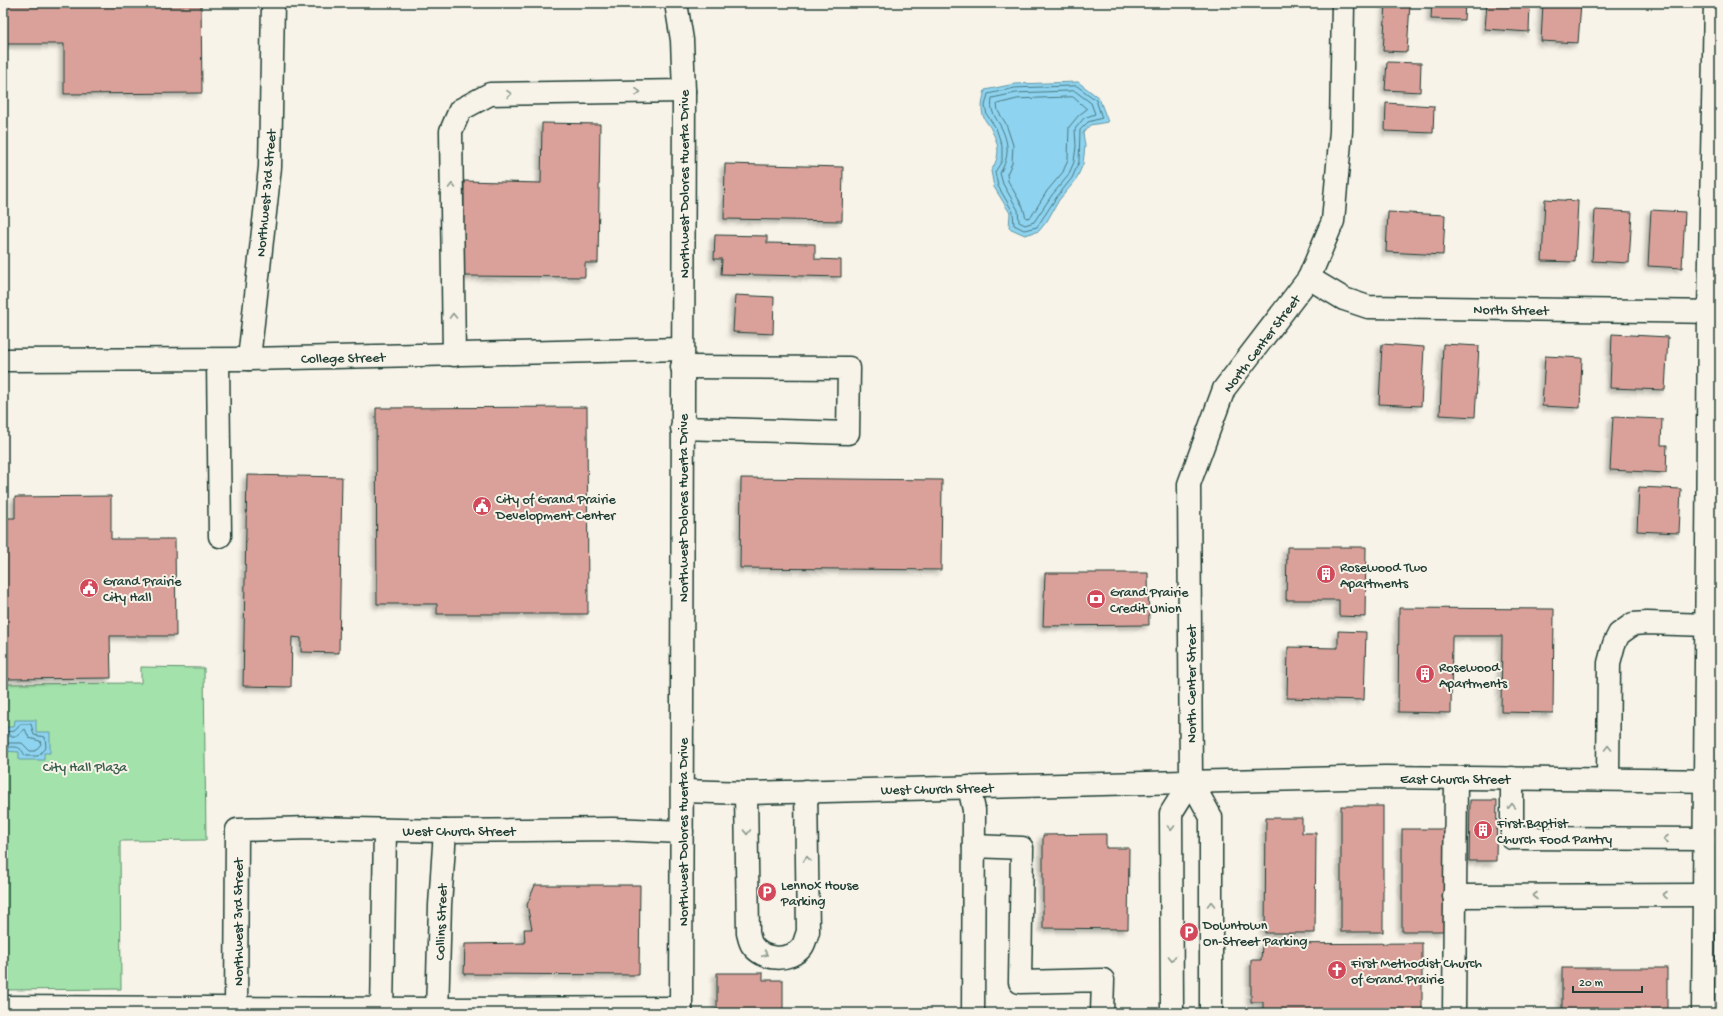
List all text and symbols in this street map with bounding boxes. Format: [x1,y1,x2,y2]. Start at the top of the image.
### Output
one-way arrow [635,88,641,96]
street label: Northwest Dolores Huerta Drive [677,89,694,278]
one-way arrow [506,90,512,98]
street label: Northwest 3rd Street [253,127,282,258]
one-way arrow [448,183,456,189]
street label: North Center Street [1221,291,1306,397]
street label: North Street [1473,302,1550,321]
one-way arrow [449,313,457,319]
street label: College Street [301,350,387,369]
street label: Northwest Dolores Huerta Drive [676,413,693,602]
place label: City of Grand Prairie Development Center [495,492,617,525]
public building icon: City of Grand Prairie Development Center [471,495,493,517]
place label: Rosewood Two Apartments [1340,560,1427,593]
building icon: Rosewood Two Apartments [1315,563,1337,585]
place label: Grand Prairie City Hall [103,574,182,607]
public building icon: Grand Prairie City Hall [78,577,100,599]
place label: Grand Prairie Credit Union [1110,585,1189,618]
bank icon: Grand Prairie Credit Union [1085,588,1107,610]
street label: North Center Street [1184,624,1201,743]
place label: Rosewood Apartments [1439,660,1508,693]
building icon: Rosewood Apartments [1414,663,1436,685]
street label: Northwest Dolores Huerta Drive [676,737,693,926]
one-way arrow [1604,745,1612,751]
park label: City Hall Plaza [43,760,128,777]
street label: East Church Street [1400,772,1511,789]
street label: West Church Street [880,781,995,800]
one-way arrow [1508,803,1516,809]
place label: First Baptist Church Food Pantry [1496,816,1612,849]
building icon: First Baptist Church Food Pantry [1472,819,1494,841]
street label: West Church Street [403,824,517,841]
one-way arrow [1167,825,1175,831]
one-way arrow [743,829,751,835]
one-way arrow [1663,835,1669,843]
one-way arrow [803,856,812,862]
street label: Northwest 3rd Street [231,857,248,986]
place label: Lennox House Parking [780,878,860,911]
parking icon: Lennox House Parking [756,881,778,903]
street label: Collins Street [433,882,452,961]
one-way arrow [1662,891,1668,899]
one-way arrow [1532,892,1538,900]
one-way arrow [1207,901,1215,907]
place label: Downtown On-Street Parking [1202,918,1308,951]
parking icon: Downtown On-Street Parking [1178,921,1200,943]
one-way arrow [760,949,768,957]
one-way arrow [1168,955,1176,961]
place label: First Methodist Church of Grand Prairie [1350,956,1483,989]
church icon: First Methodist Church of Grand Prairie [1326,959,1348,981]
scale bar [1573,968,1642,994]
text: 20 m [1579,977,1604,991]

